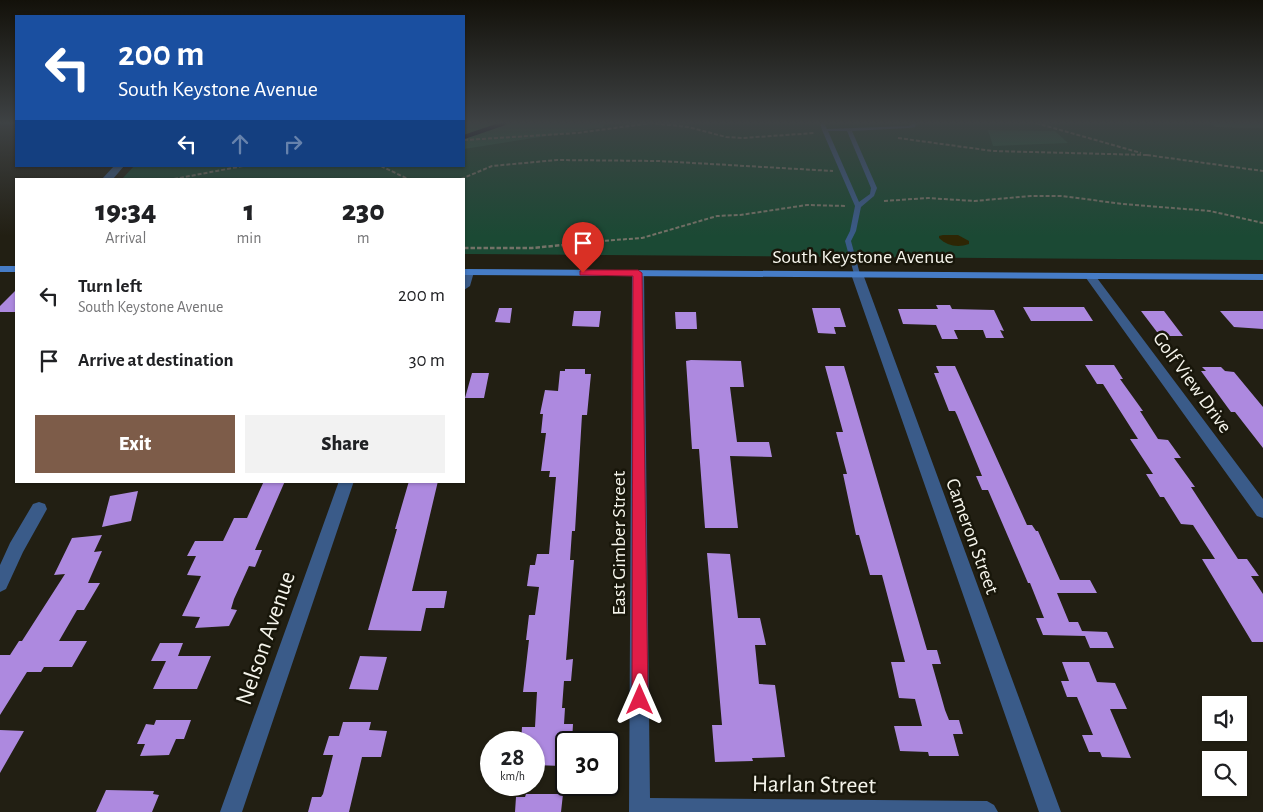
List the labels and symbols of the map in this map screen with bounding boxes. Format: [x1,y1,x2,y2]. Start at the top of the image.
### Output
pin [562,222,604,273]
street label: South Keystone Avenue [772,247,954,267]
street label: Golf View Drive [1149,328,1235,437]
street label: East Gimber Street [609,470,629,615]
street label: Cameron Street [942,476,1002,597]
street label: Nelson Avenue [232,568,300,708]
position arrow [613,673,665,725]
speed limit sign: 30 [555,731,620,796]
street label: Harlan Street [752,772,877,798]

